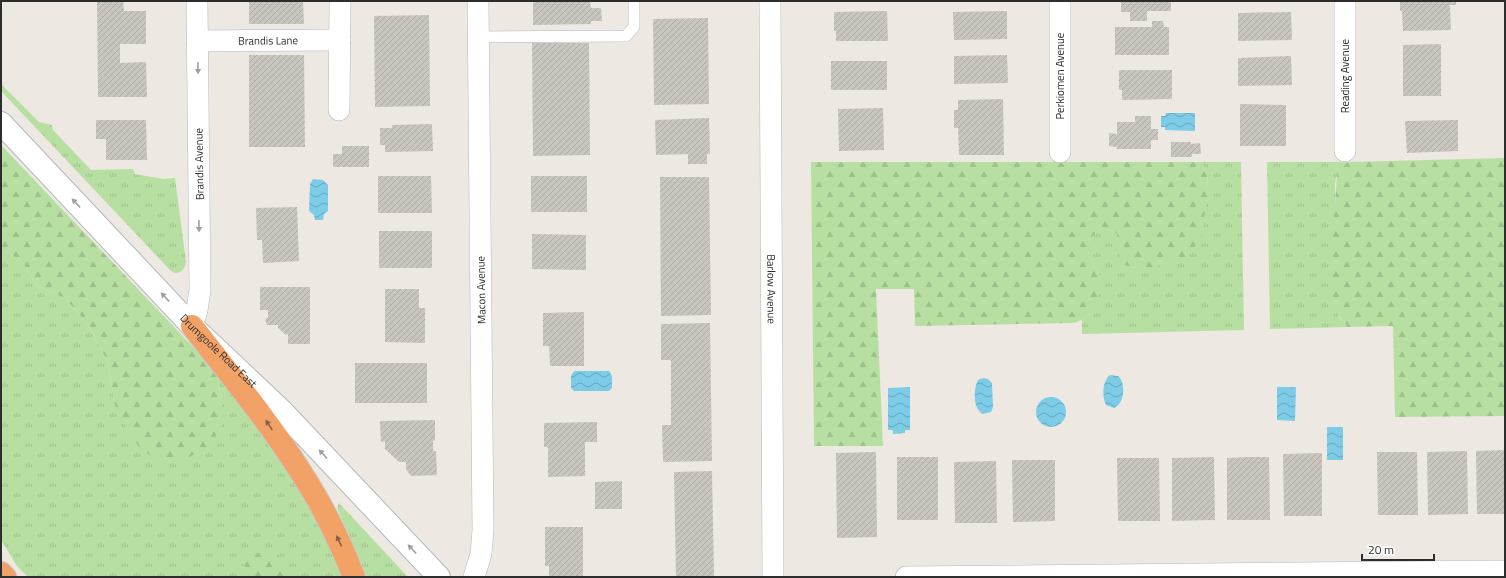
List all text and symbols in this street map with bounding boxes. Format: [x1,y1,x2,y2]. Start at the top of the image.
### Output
street label: Brandis Lane [238,32,299,49]
street label: Perkiomen Avenue [1052,32,1068,119]
street label: Reading Avenue [1337,38,1353,113]
one-way arrow [194,62,201,74]
street label: Brandis Avenue [190,127,208,200]
one-way arrow [71,198,81,208]
one-way arrow [196,220,202,233]
street label: Barlow Avenue [763,254,780,324]
street label: Macon Avenue [472,255,490,324]
one-way arrow [160,292,170,302]
street label: Drumgoole Road East [177,310,261,391]
one-way arrow [265,419,272,431]
one-way arrow [318,449,327,459]
one-way arrow [336,536,342,547]
scale bar [1362,536,1434,562]
text: 20 m [1368,540,1394,559]
one-way arrow [407,544,417,554]

